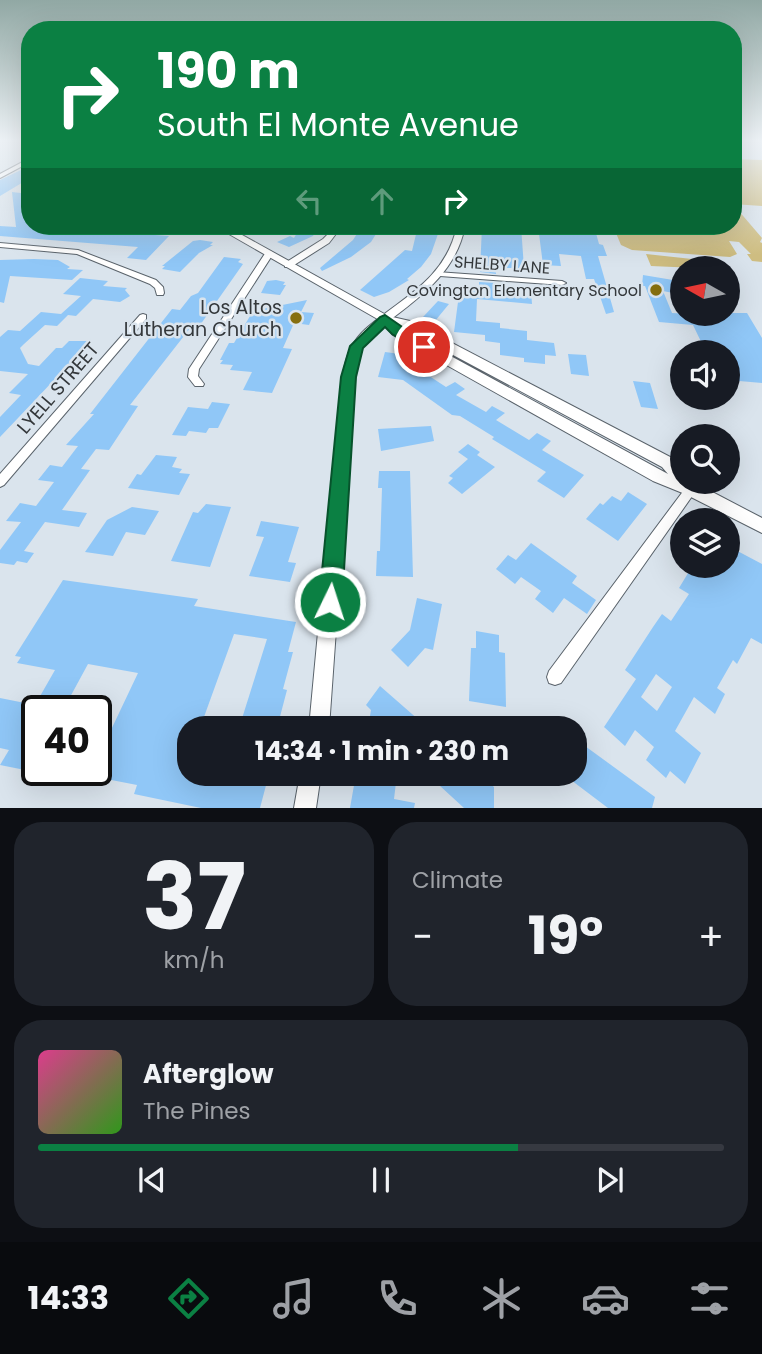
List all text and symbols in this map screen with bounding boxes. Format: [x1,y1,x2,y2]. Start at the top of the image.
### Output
text: 190 m [157,37,300,105]
icon: right [42,49,133,140]
text: South El Monte Avenue [157,102,519,147]
icon: left [290,182,328,220]
icon: ahead [363,182,401,220]
icon: right [436,182,474,220]
street label: SHELBY LANE [453,250,551,280]
north arrow [670,256,740,326]
map controls [670,256,740,578]
place label: Covington Elementary School [407,279,642,302]
marker: Covington Elementary School [648,282,664,298]
place label: Los Altos Lutheran Church [124,294,282,343]
marker: Los Altos Lutheran Church [288,310,304,326]
pin [394,317,454,377]
icon: arrive [405,328,443,366]
street label: LYELL STREET [11,336,105,440]
button: sound [670,340,740,410]
button: search [670,424,740,494]
button: layers [670,508,740,578]
position arrow [293,565,367,639]
speed limit sign: 40 [21,695,112,786]
text: 14:34 · 1 min · 230 m [255,733,509,769]
text: 37 [142,833,246,961]
text: Climate [412,864,503,896]
text: 19° [528,899,603,972]
text: − [412,910,433,963]
text: + [698,910,724,963]
text: km/h [163,944,225,976]
text: Afterglow [143,1056,274,1092]
text: The Pines [143,1095,251,1127]
icon: previous [133,1161,171,1199]
icon: pause [362,1161,400,1199]
icon: next [591,1161,629,1199]
icon: directions [164,1274,213,1323]
icon: music [269,1274,318,1323]
icon: phone [373,1274,422,1323]
icon: climate [477,1274,526,1323]
icon: car [581,1274,630,1323]
icon: filters [685,1274,734,1323]
text: 14:33 [28,1275,109,1320]

